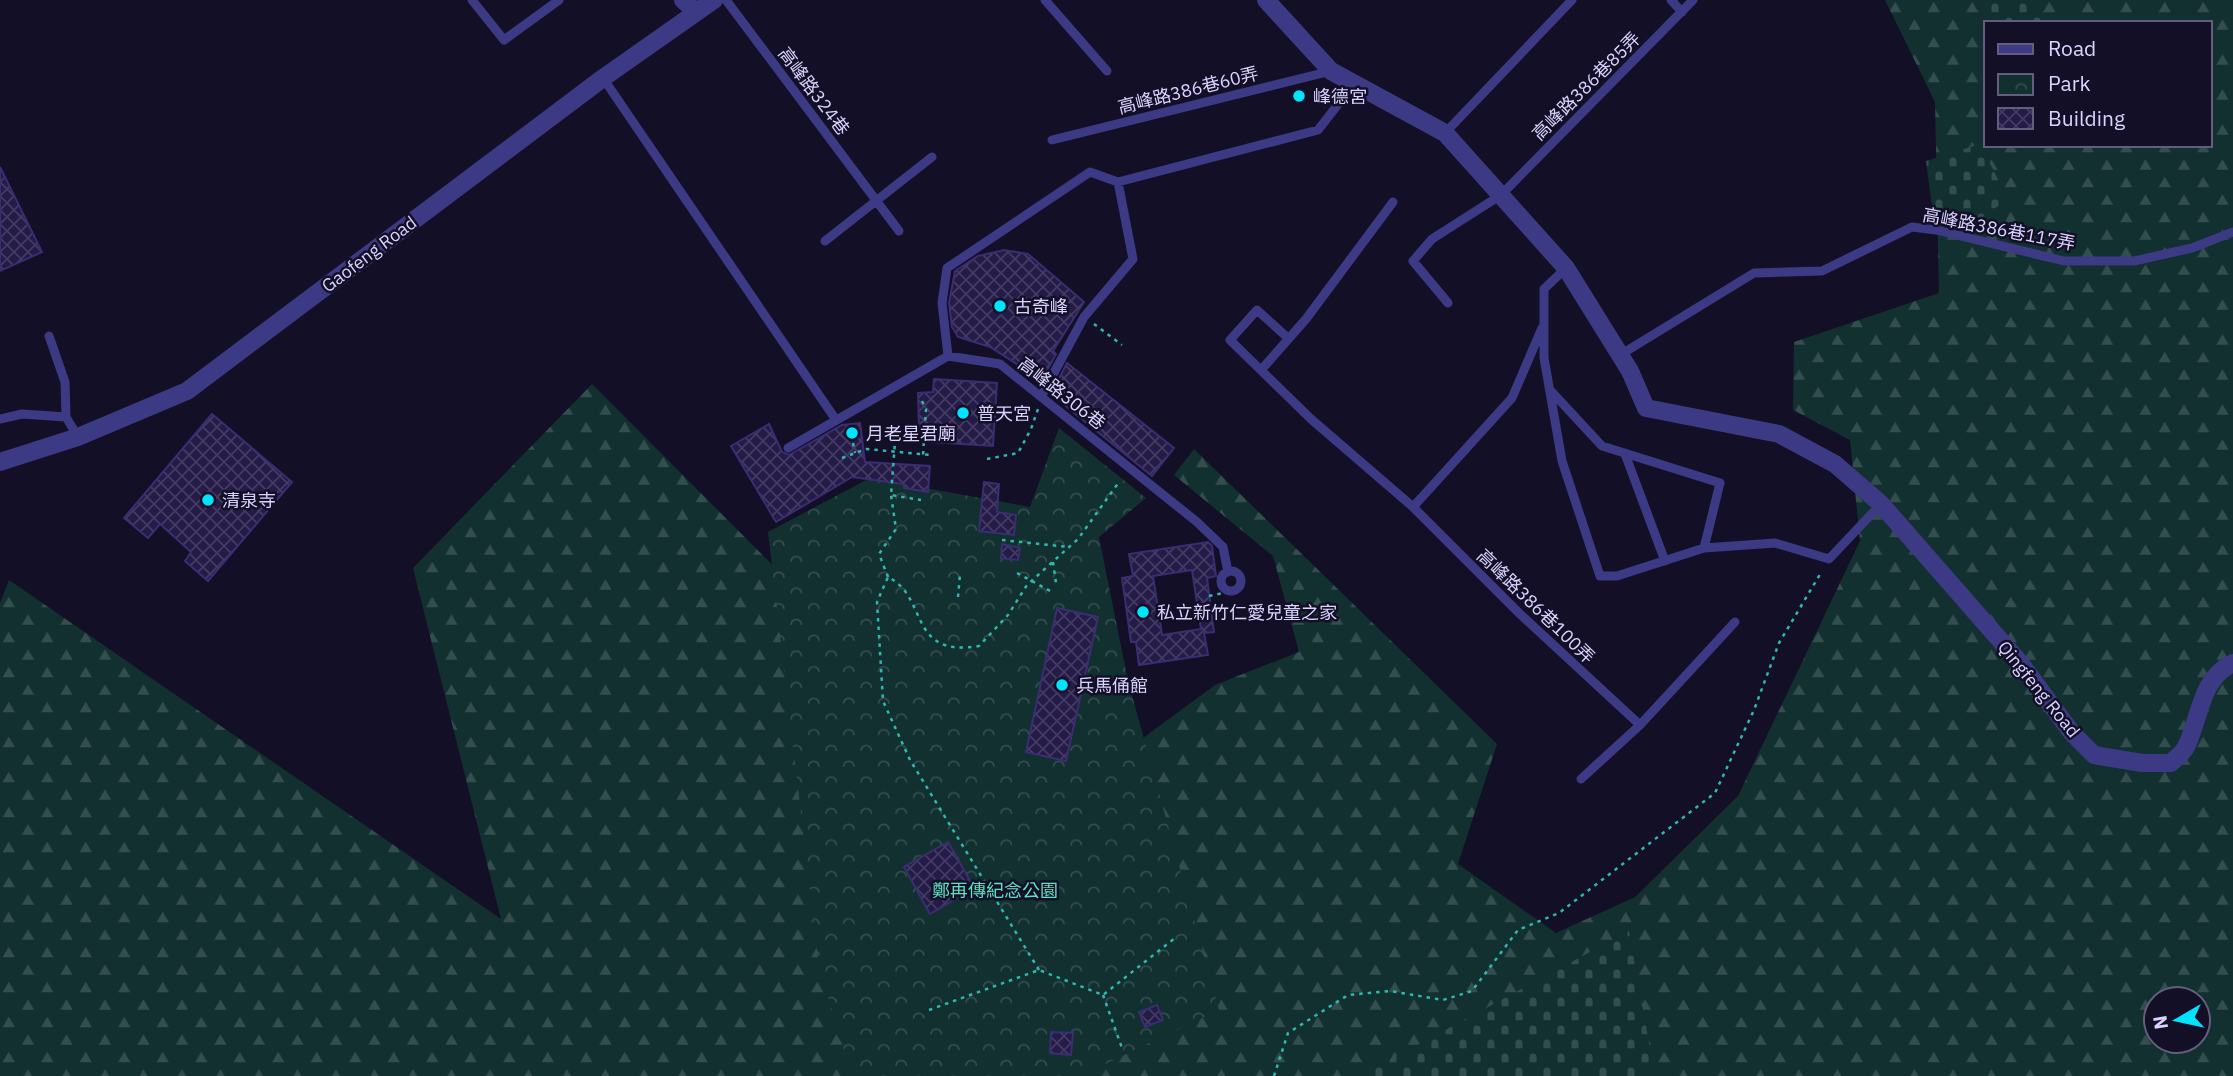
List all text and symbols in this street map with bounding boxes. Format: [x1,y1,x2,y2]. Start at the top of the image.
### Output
legend [1984,21,2212,147]
street label: 高峰路386巷85弄 [1527,27,1645,145]
text: Road [2048,34,2096,62]
street label: 高峰路324巷 [773,42,855,140]
street label: 高峰路386巷60弄 [1115,61,1261,119]
text: Park [2048,69,2091,97]
place label: 峰德宮 [1313,85,1367,108]
marker: 峰德宮 [1291,88,1307,104]
text: Building [2048,104,2125,132]
street label: 高峰路386巷117弄 [1921,203,2077,255]
street label: Gaofeng Road [317,211,421,297]
place label: 古奇峰 [1014,295,1068,318]
marker: 古奇峰 [992,298,1008,314]
street label: 高峰路306巷 [1014,352,1110,434]
place label: 普天宮 [977,402,1031,425]
marker: 普天宮 [955,405,971,421]
place label: 月老星君廟 [866,422,956,445]
marker: 月老星君廟 [844,425,860,441]
place label: 清泉寺 [222,489,276,512]
marker: 清泉寺 [200,492,216,508]
street label: 高峰路386巷100弄 [1472,544,1600,668]
place label: 私立新竹仁愛兒童之家 [1157,601,1337,624]
marker: 私立新竹仁愛兒童之家 [1135,604,1151,620]
street label: Qingfeng Road [1993,636,2085,742]
place label: 兵馬俑館 [1076,674,1148,697]
marker: 兵馬俑館 [1054,677,1070,693]
park label: 鄭再傳紀念公園 [932,879,1058,902]
north arrow [2142,985,2212,1055]
text: N [2147,1014,2173,1031]

